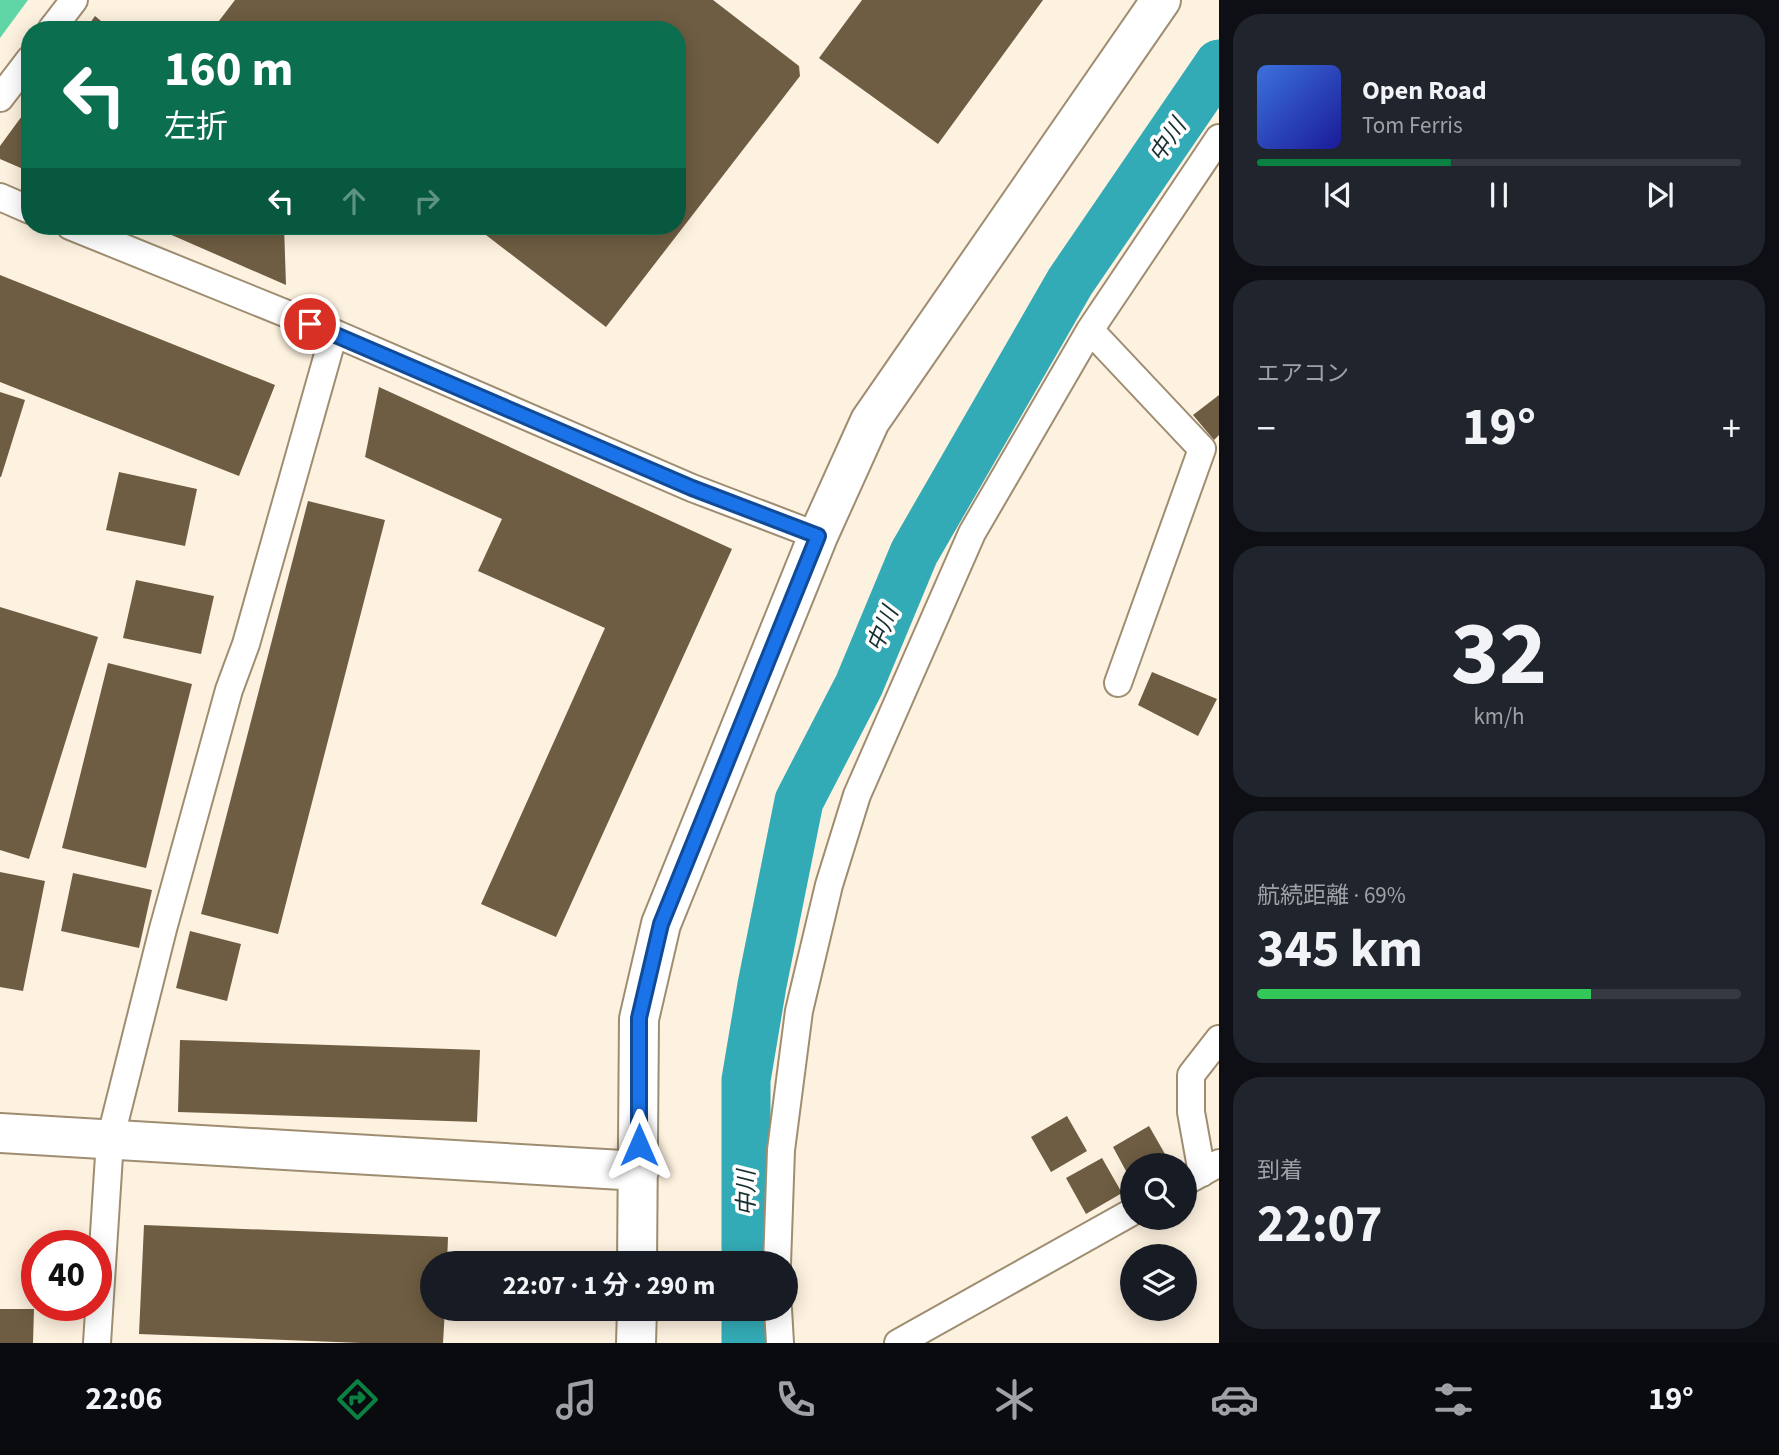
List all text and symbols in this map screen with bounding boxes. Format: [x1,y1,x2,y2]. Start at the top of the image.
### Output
text: 160 m [164,35,293,105]
icon: left [49,49,140,140]
text: Open Road [1362,72,1487,109]
text: 左折 [164,104,228,150]
water label: 中川 [1141,109,1196,169]
text: Tom Ferris [1362,109,1463,142]
icon: previous [1319,176,1357,214]
icon: pause [1480,176,1518,214]
icon: next [1641,176,1679,214]
icon: left [262,182,300,220]
icon: ahead [335,182,373,220]
icon: right [408,182,446,220]
pin [280,294,340,354]
icon: arrive [291,305,329,343]
text: エアコン [1257,357,1349,390]
text: 19° [1462,391,1536,465]
text: − [1257,402,1276,456]
text: + [1722,402,1741,456]
text: 32 [1451,590,1547,719]
water label: 中川 [858,599,908,657]
text: km/h [1473,700,1525,733]
text: 航続距離 · 69% [1257,879,1406,912]
text: 345 km [1257,913,1423,987]
position arrow [602,1108,676,1182]
map controls [1120,1153,1197,1321]
button: search [1120,1153,1197,1230]
text: 到着 [1257,1154,1303,1187]
water label: 中川 [730,1167,763,1216]
text: 22:07 [1257,1188,1382,1262]
speed limit sign: 40 [21,1230,112,1321]
button: layers [1120,1244,1197,1321]
text: 22:07 · 1 分 · 290 m [503,1267,715,1304]
icon: directions [333,1375,382,1424]
icon: music [552,1375,601,1424]
icon: phone [771,1375,820,1424]
icon: climate [990,1375,1039,1424]
icon: car [1210,1375,1259,1424]
icon: filters [1429,1375,1478,1424]
text: 22:06 [85,1376,162,1422]
text: 19° [1648,1376,1694,1422]

